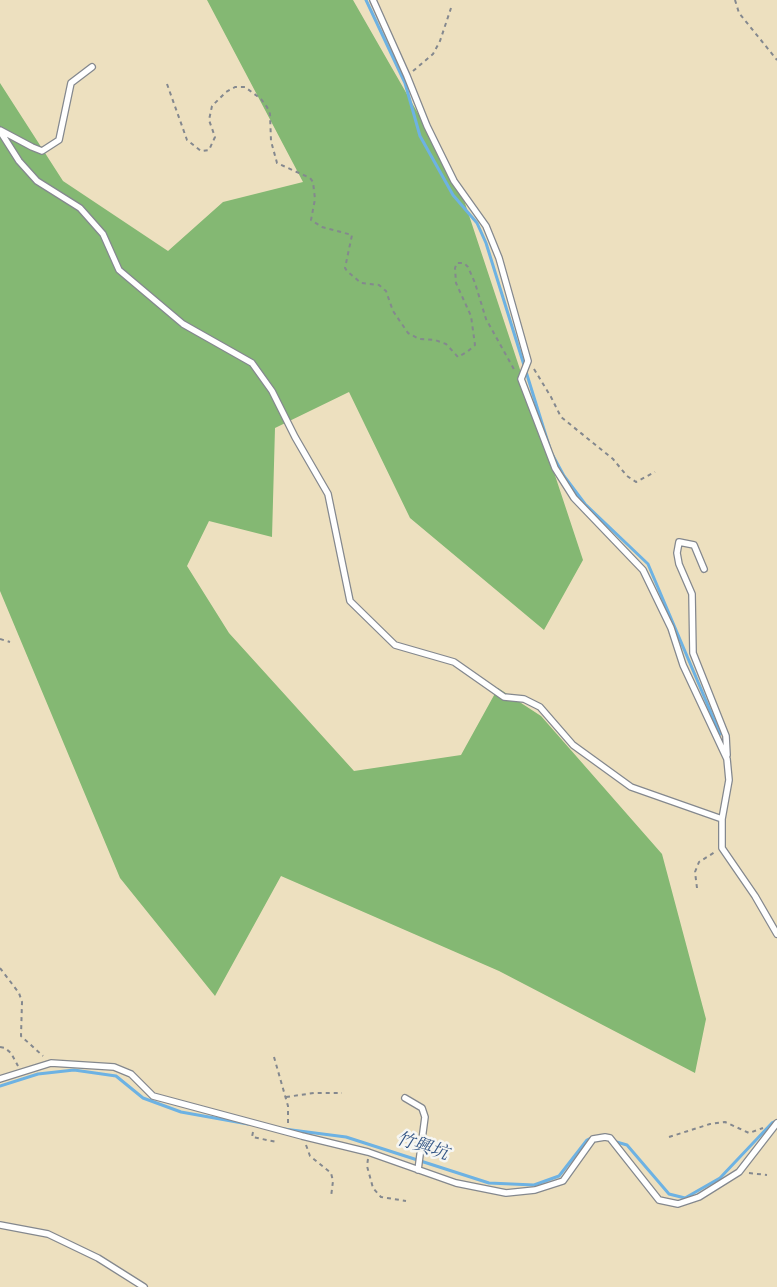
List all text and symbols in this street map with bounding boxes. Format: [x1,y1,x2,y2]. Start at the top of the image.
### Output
water label: 竹興坑 [393,1128,451,1166]

